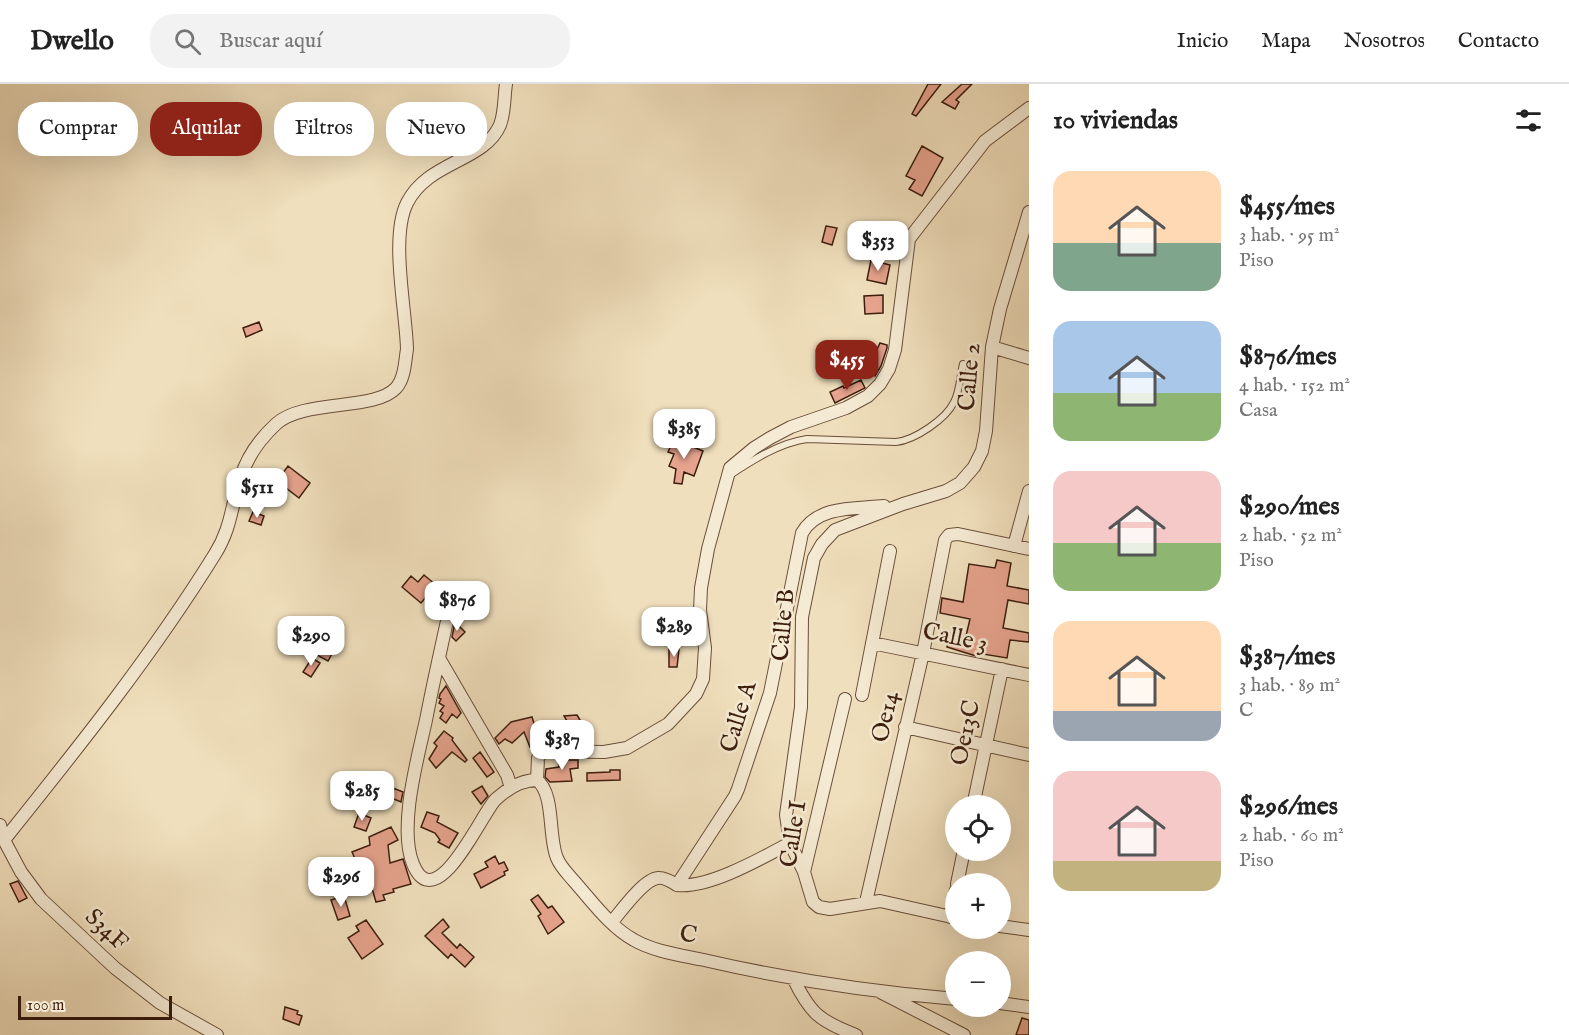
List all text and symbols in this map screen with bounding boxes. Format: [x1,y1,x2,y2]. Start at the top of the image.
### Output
search box [150,14,570,68]
text: Dwello [30,24,114,59]
icon: search [171,25,204,58]
text: Buscar aquí [219,27,322,55]
text: Inicio [1177,28,1228,55]
text: Mapa [1261,28,1311,55]
text: Nosotros [1344,28,1425,55]
text: Contacto [1458,28,1539,55]
chip: Comprar [18,102,138,156]
chip: Alquilar [150,102,262,156]
chip: Filtros [274,102,374,156]
chip: Nuevo [386,102,487,156]
text: 10 viviendas [1053,104,1178,137]
icon: filters [1512,104,1545,137]
text: $455/mes [1239,190,1335,223]
icon: home [1101,195,1173,267]
pin: $353 [842,221,914,272]
text: 3 hab. · 95 m² [1239,223,1340,248]
text: $353 [861,228,895,253]
text: Piso [1239,248,1274,273]
pin: $455 [811,340,883,391]
text: $876/mes [1239,340,1337,373]
street label: Calle 2 [952,342,988,412]
icon: home [1101,345,1173,417]
text: $455 [829,347,865,372]
text: 4 hab. · 152 m² [1239,373,1350,398]
text: Casa [1239,398,1278,423]
pin: $385 [648,409,720,460]
text: $385 [667,416,701,441]
pin: $511 [221,468,293,519]
text: $511 [240,475,274,500]
text: $290/mes [1239,490,1340,523]
icon: home [1101,495,1173,567]
text: 2 hab. · 52 m² [1239,523,1342,548]
text: Piso [1239,548,1274,573]
pin: $876 [421,581,493,632]
street label: Calle B [765,587,803,663]
text: $876 [439,588,475,613]
pin: $289 [638,607,710,658]
text: $289 [655,614,693,639]
pin: $290 [275,616,347,667]
street label: Calle 3 [920,616,990,660]
text: $290 [291,623,331,648]
text: $387/mes [1239,640,1335,673]
icon: home [1101,645,1173,717]
text: 3 hab. · 89 m² [1239,673,1340,698]
street label: Calle A [714,677,765,756]
street label: Oe14 [865,688,907,746]
street label: Oe13C [944,698,988,768]
text: C [1239,698,1253,723]
pin: $387 [526,720,598,771]
text: $387 [544,727,580,752]
pin: $285 [326,771,398,822]
text: $285 [344,778,380,803]
text: $296/mes [1239,790,1338,823]
map controls [945,795,1011,1017]
button: locate [945,795,1011,861]
icon: home [1101,795,1173,867]
street label: Calle I [773,798,815,870]
text: 2 hab. · 60 m² [1239,823,1344,848]
text: Piso [1239,848,1274,873]
pin: $296 [305,857,377,908]
text: $296 [322,864,360,889]
button: + [945,873,1011,939]
street label: S34F [78,902,134,958]
street label: C [676,918,700,952]
button: − [945,951,1011,1017]
scale bar [18,993,172,1020]
text: 100 m [27,996,64,1016]

